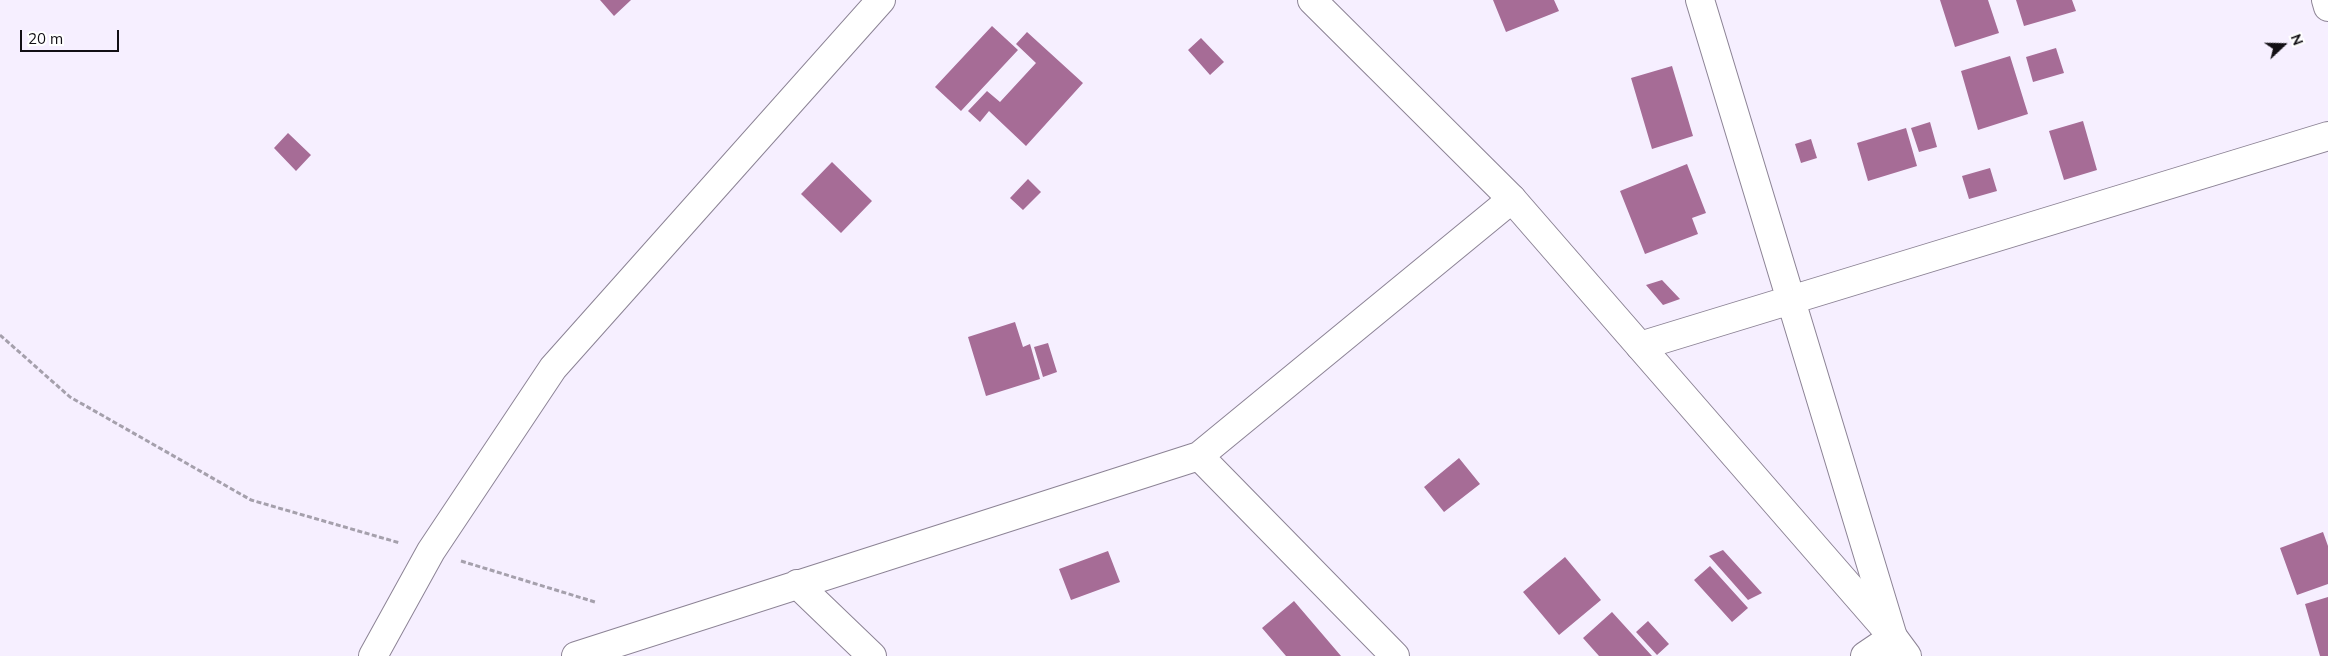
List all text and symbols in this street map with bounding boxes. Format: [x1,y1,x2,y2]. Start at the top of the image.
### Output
scale bar [22,20,121,52]
north arrow [2258,20,2308,70]
text: 20 m [28,29,63,48]
text: N [2287,31,2307,48]

